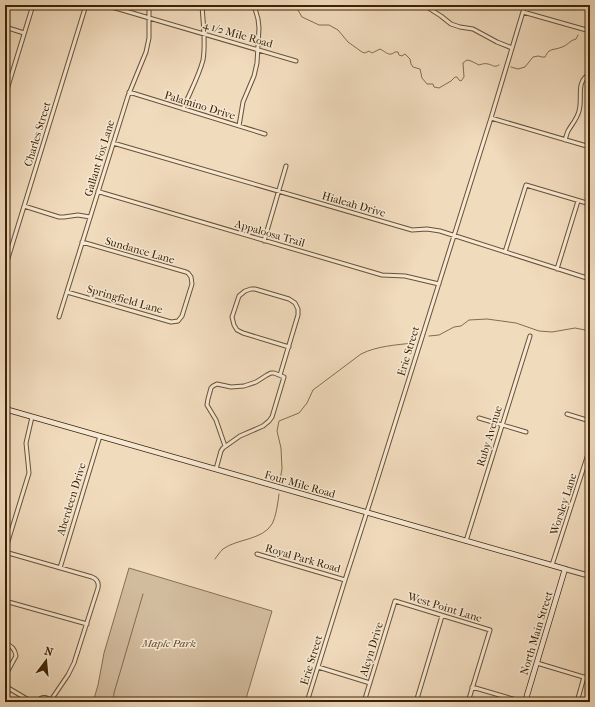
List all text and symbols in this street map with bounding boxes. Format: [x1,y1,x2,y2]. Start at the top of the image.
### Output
street label: 4 1/2 Mile Road [201,18,275,51]
street label: Palamino Drive [163,89,237,123]
street label: Charles Street [21,100,54,168]
street label: Gallant Fox Lane [82,118,117,198]
street label: Hialeah Drive [320,189,388,220]
street label: Appaloosa Trail [232,217,306,250]
street label: Sundance Lane [104,234,177,267]
street label: Springfield Lane [86,282,165,317]
street label: Erie Street [395,325,422,378]
street label: Ruby Avenue [474,404,505,468]
street label: Aberdeen Drive [54,461,89,538]
street label: Four Mile Road [263,468,338,501]
street label: Worsley Lane [547,471,580,538]
street label: Royal Park Road [264,541,343,576]
street label: West Point Lane [405,590,484,625]
street label: North Main Street [518,590,555,677]
street label: Alcyn Drive [357,620,386,679]
street label: Erie Street [298,634,325,687]
park label: Maple Park [141,637,196,650]
north arrow [26,641,66,681]
text: N [43,644,55,659]

